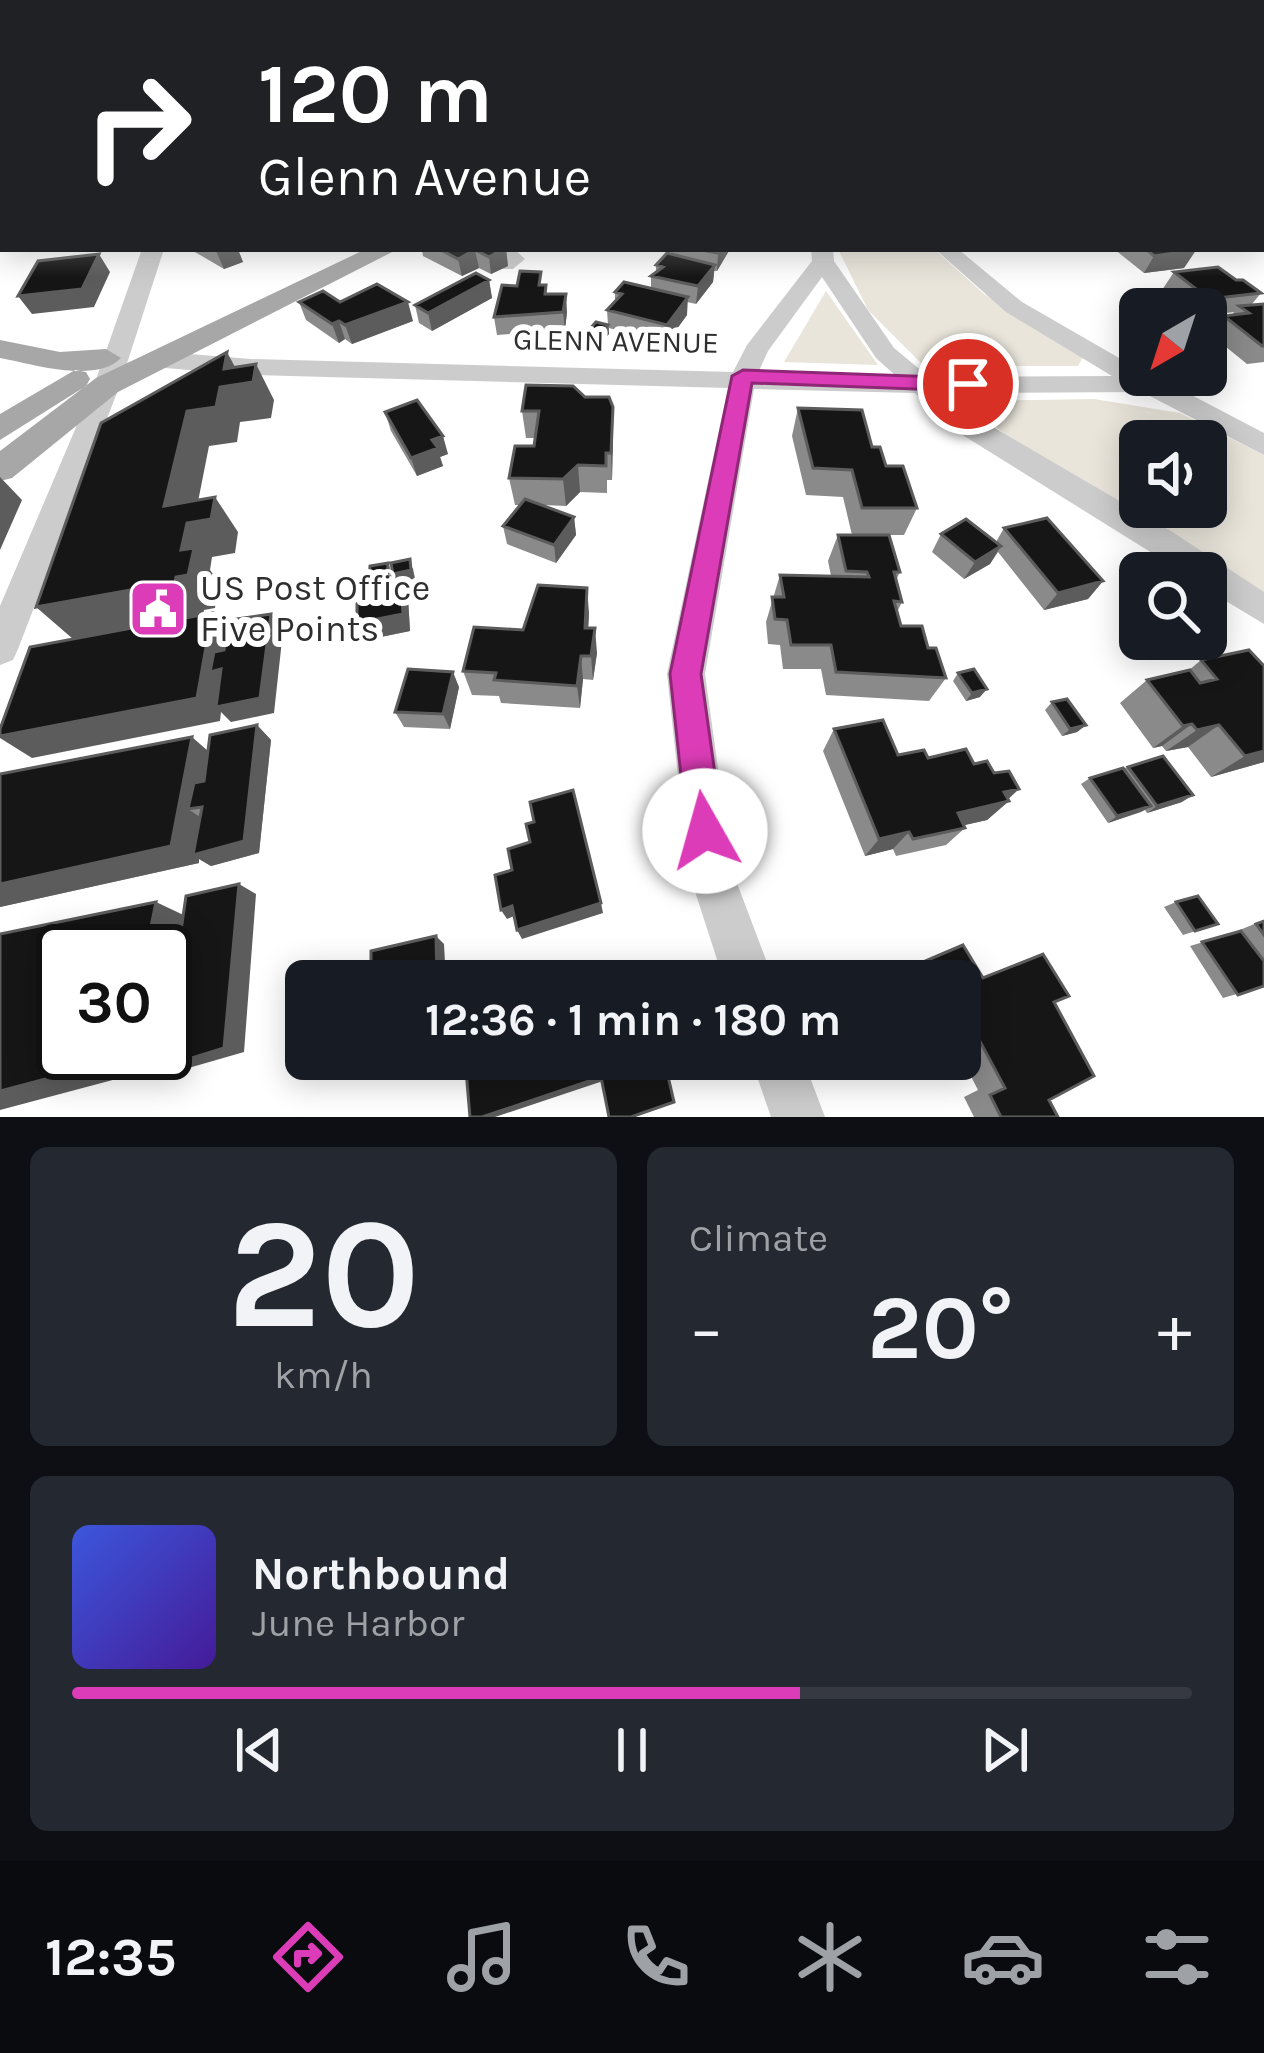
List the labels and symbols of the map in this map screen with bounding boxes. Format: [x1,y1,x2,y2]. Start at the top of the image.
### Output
north arrow [1119,288,1227,396]
street label: GLENN AVENUE [513,321,719,361]
pin [917,333,1019,435]
place label: US Post Office Five Points [200,567,430,650]
public building icon: US Post Office Five Points [127,578,189,640]
position arrow [642,768,768,894]
speed limit sign: 30 [36,924,192,1080]

